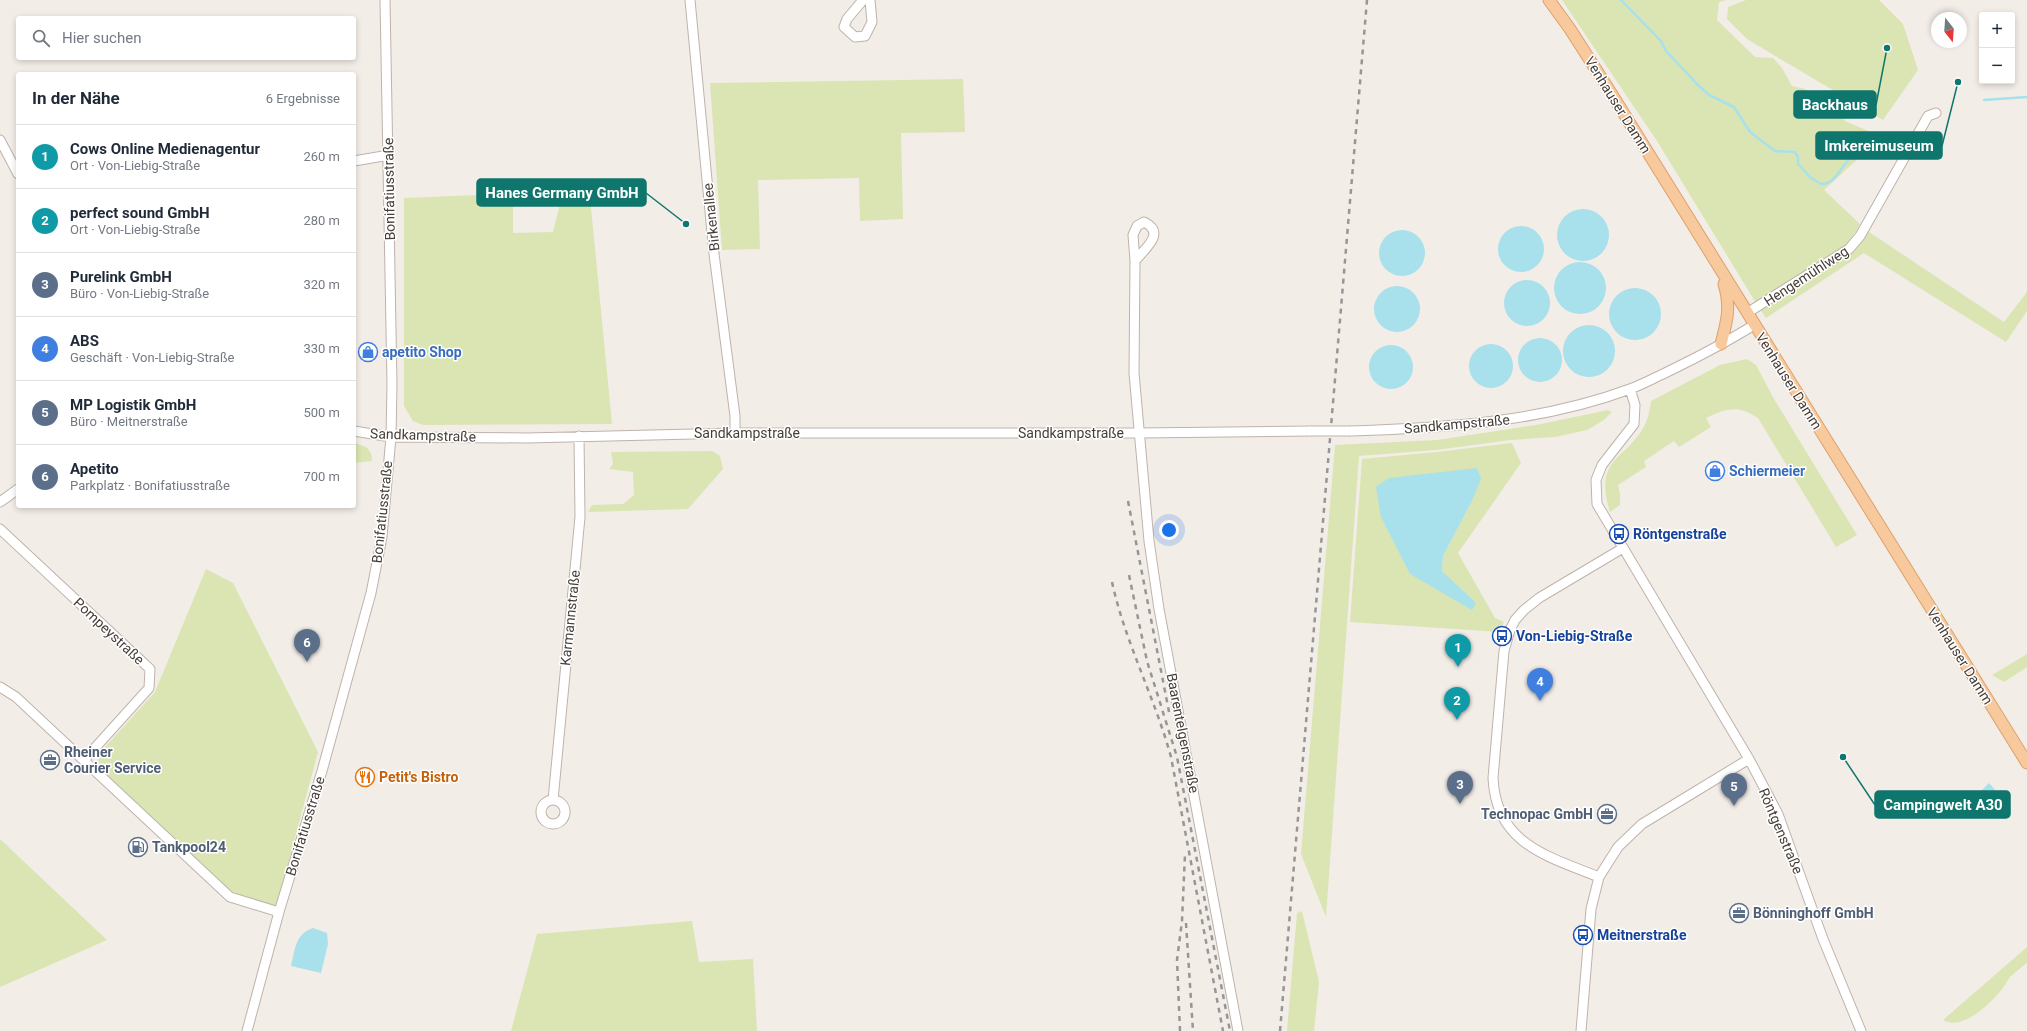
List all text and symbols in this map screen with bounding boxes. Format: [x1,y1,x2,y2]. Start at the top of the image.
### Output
north arrow [1931,12,1967,48]
map controls [1979,12,2015,84]
button: + [1979,12,2015,48]
search box [16,16,356,60]
icon: search [30,27,52,49]
text: Hier suchen [62,29,141,47]
button: − [1979,48,2015,84]
street label: Venhauser Damm [1582,54,1654,156]
text: In der Nähe [32,88,120,108]
text: 6 Ergebnisse [266,91,340,106]
callout: Backhaus [1794,91,1876,118]
text: Backhaus [1802,96,1868,114]
callout: Imkereimuseum [1816,132,1942,159]
street label: Bonifatiusstraße [380,137,398,241]
text: Imkereimuseum [1824,137,1934,155]
text: Cows Online Medienagentur [70,140,260,158]
text: 1 [41,149,49,164]
text: 260 m [303,149,340,164]
text: Ort · Von-Liebig-Straße [70,158,200,173]
callout: Hanes Germany GmbH [477,179,646,206]
street label: Birkenallee [699,182,723,252]
text: Hanes Germany GmbH [485,184,639,202]
text: perfect sound GmbH [70,204,209,222]
text: 2 [41,213,49,228]
text: 280 m [303,213,340,228]
text: Ort · Von-Liebig-Straße [70,222,200,237]
street label: Hengemühlweg [1761,243,1851,309]
text: Purelink GmbH [70,268,172,286]
text: 3 [41,277,49,292]
text: 320 m [303,277,340,292]
text: Büro · Von-Liebig-Straße [70,286,209,301]
street label: Venhauser Damm [1753,330,1825,432]
text: ABS [70,332,99,350]
text: 4 [41,341,49,356]
text: 330 m [303,341,340,356]
shop icon: apetito Shop [357,341,379,363]
place label: apetito Shop [382,344,462,360]
text: Geschäft · Von-Liebig-Straße [70,350,235,365]
text: MP Logistik GmbH [70,396,196,414]
text: 5 [41,405,49,420]
text: 500 m [303,405,340,420]
street label: Sandkampstraße [1403,411,1511,437]
text: Büro · Meitnerstraße [70,414,188,429]
street label: Sandkampstraße [370,425,476,445]
street label: Sandkampstraße [694,425,800,441]
street label: Sandkampstraße [1018,425,1124,441]
text: Apetito [70,460,119,478]
street label: Bonifatiusstraße [369,460,395,564]
shop icon: Schiermeier [1704,460,1726,482]
place label: Schiermeier [1729,463,1805,479]
text: 6 [41,469,49,484]
text: 700 m [303,469,340,484]
text: Parkplatz · Bonifatiusstraße [70,478,230,493]
your location [1159,520,1179,540]
bus stop icon: Röntgenstraße [1608,523,1630,545]
place label: Röntgenstraße [1633,526,1727,542]
street label: Karmannstraße [557,569,583,667]
street label: Pompeystraße [70,594,148,668]
street label: Venhauser Damm [1924,605,1996,707]
bus stop icon: Von-Liebig-Straße [1491,625,1513,647]
place label: Von-Liebig-Straße [1516,628,1633,644]
pin: 6 [294,629,320,662]
pin: 1 [1445,634,1471,667]
pin: 4 [1527,668,1553,701]
street label: Baarentelgenstraße [1164,672,1202,794]
pin: 2 [1444,687,1470,720]
place label: Rheiner Courier Service [64,744,161,776]
office icon: Rheiner Courier Service [39,749,61,771]
restaurant icon: Petit's Bistro [354,766,376,788]
place label: Petit's Bistro [379,769,458,785]
pin: 3 [1447,771,1473,804]
pin: 5 [1721,773,1747,806]
street label: Bonifatiusstraße [282,774,328,878]
street label: Röntgenstraße [1756,786,1806,876]
callout: Campingwelt A30 [1875,791,2010,818]
text: Campingwelt A30 [1883,796,2003,814]
office icon: Technopac GmbH [1596,803,1618,825]
place label: Technopac GmbH [1481,806,1593,822]
fuel station icon: Tankpool24 [127,836,149,858]
place label: Tankpool24 [152,839,226,855]
office icon: Bönninghoff GmbH [1728,902,1750,924]
place label: Bönninghoff GmbH [1753,905,1874,921]
bus stop icon: Meitnerstraße [1572,924,1594,946]
place label: Meitnerstraße [1597,927,1687,943]

